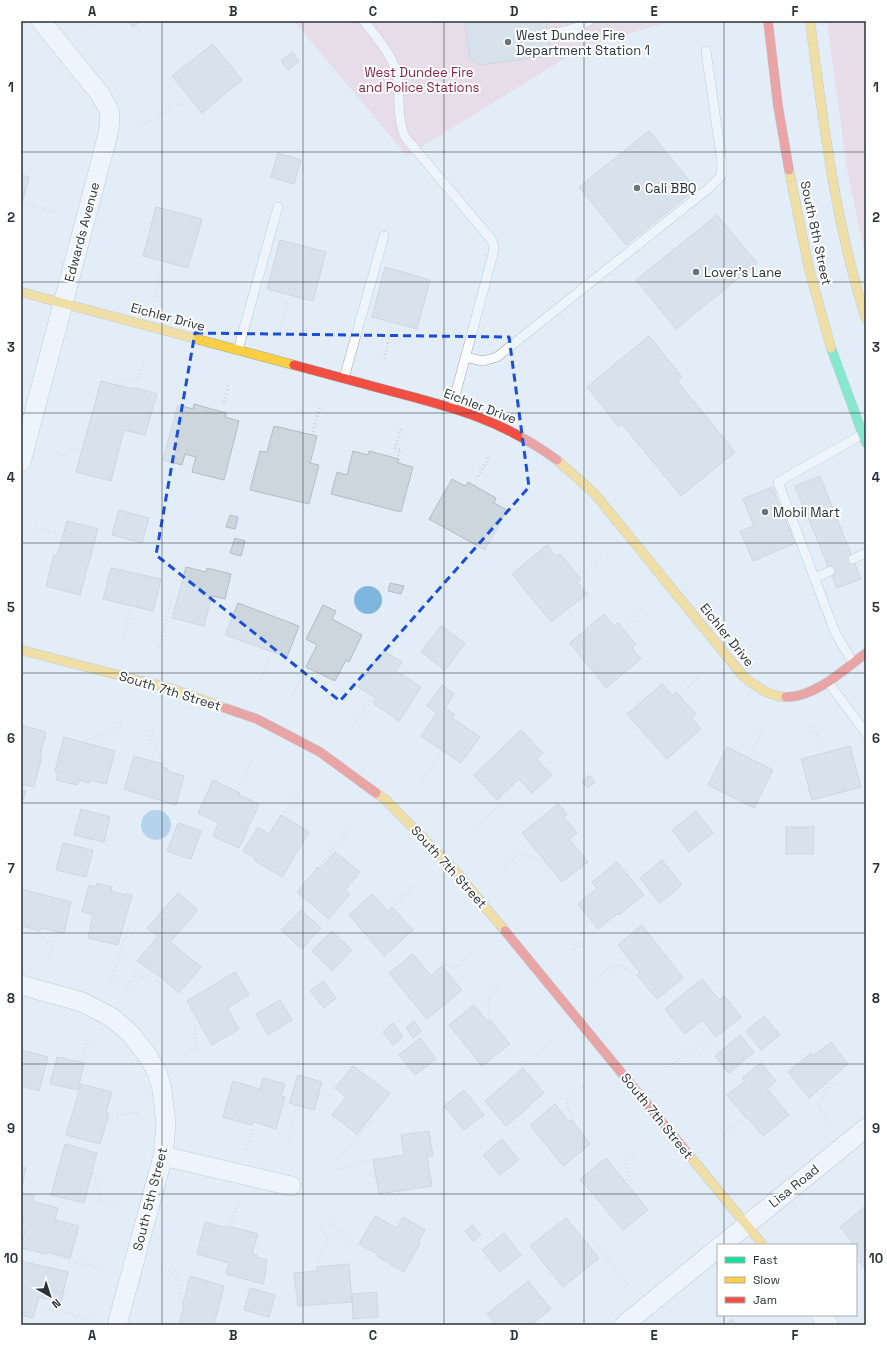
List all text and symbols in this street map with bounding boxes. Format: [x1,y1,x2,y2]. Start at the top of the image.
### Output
text: A [88,3,97,20]
text: B [229,3,238,20]
text: C [369,3,377,20]
text: D [510,3,519,20]
text: E [650,3,658,20]
text: F [792,3,799,20]
place label: West Dundee Fire Department Station 1 [516,27,650,59]
marker: West Dundee Fire Department Station 1 [503,37,513,47]
park label: West Dundee Fire and Police Stations [359,64,480,96]
text: 1 [8,79,14,96]
text: 1 [873,79,879,96]
street label: South 8th Street [797,179,835,287]
street label: Edwards Avenue [61,180,103,284]
place label: Cali BBQ [645,180,696,197]
marker: Cali BBQ [632,183,642,193]
text: 2 [7,209,15,226]
text: 2 [872,209,880,226]
place label: Lover's Lane [704,264,782,281]
marker: Lover's Lane [691,267,701,277]
street label: Eichler Drive [129,299,207,335]
text: 3 [7,339,15,356]
text: 3 [872,339,880,356]
street label: Eichler Drive [441,384,519,428]
text: 4 [7,469,15,486]
text: 4 [872,469,880,486]
place label: Mobil Mart [773,504,840,521]
marker: Mobil Mart [760,507,770,517]
text: 5 [7,599,15,616]
text: 5 [872,599,880,616]
street label: Eichler Drive [696,600,758,670]
street label: South 7th Street [117,667,223,715]
text: 6 [7,730,15,747]
text: 6 [872,730,880,747]
street label: South 7th Street [407,822,491,912]
text: 7 [7,860,15,877]
text: 7 [872,860,880,877]
text: 8 [7,990,15,1007]
text: 8 [872,990,880,1007]
street label: South 7th Street [617,1070,697,1162]
text: 9 [7,1120,15,1137]
text: 9 [872,1120,880,1137]
street label: South 5th Street [129,1145,171,1253]
street label: Lisa Road [765,1161,823,1211]
legend [717,1244,857,1316]
text: 10 [4,1250,18,1267]
text: 10 [869,1250,883,1267]
text: Fast [753,1252,778,1268]
text: Slow [753,1272,780,1288]
north arrow [30,1276,70,1316]
text: Jam [753,1292,777,1308]
text: N [49,1296,64,1312]
text: A [88,1327,97,1344]
text: B [229,1327,238,1344]
text: C [369,1327,377,1344]
text: D [510,1327,519,1344]
text: E [650,1327,658,1344]
text: F [792,1327,799,1344]

